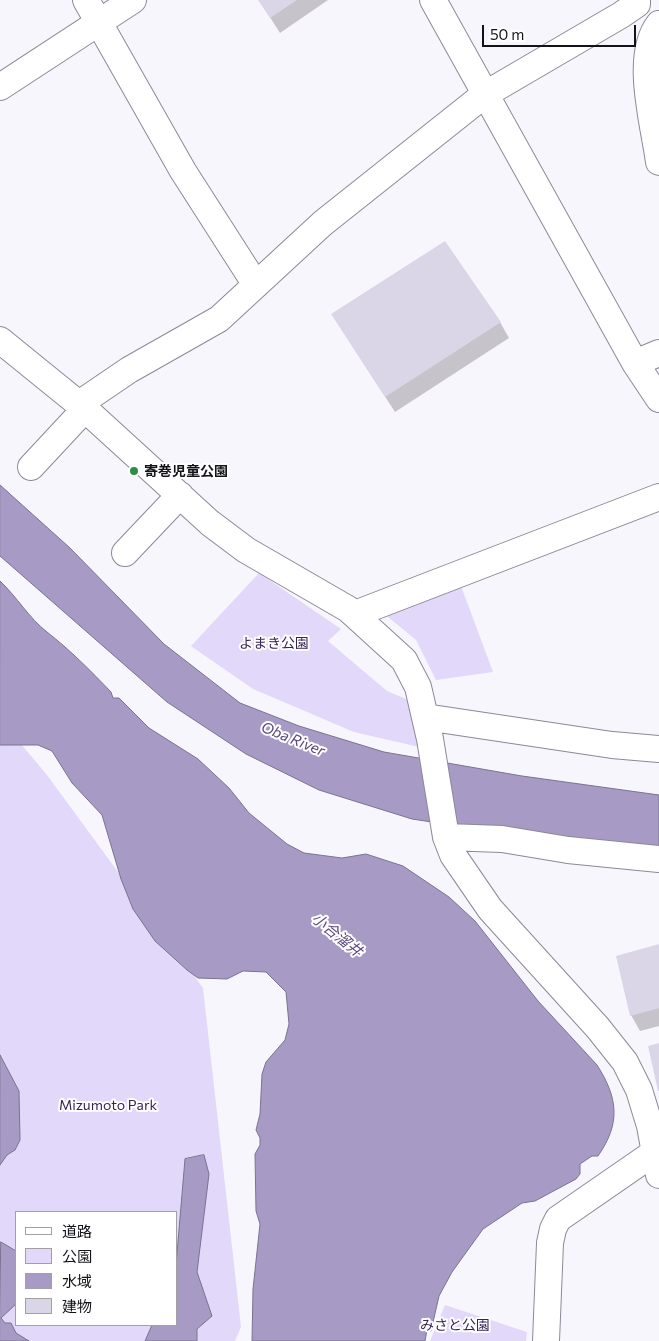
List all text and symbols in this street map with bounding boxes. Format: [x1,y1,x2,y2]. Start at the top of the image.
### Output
scale bar [484,15,638,47]
text: 50 m [490,25,524,43]
place label: 寄巻児童公園 [144,463,228,479]
marker: 寄巻児童公園 [128,465,140,477]
park label: よまき公園 [239,635,309,651]
water label: Oba River [258,718,328,760]
water label: 小合溜井 [308,909,366,961]
park label: Mizumoto Park [59,1097,157,1113]
legend [15,1211,178,1326]
text: 道路 [62,1222,92,1240]
text: 公園 [62,1247,92,1265]
text: 水域 [62,1272,92,1290]
text: 建物 [62,1297,92,1315]
park label: みさと公園 [420,1317,490,1333]

